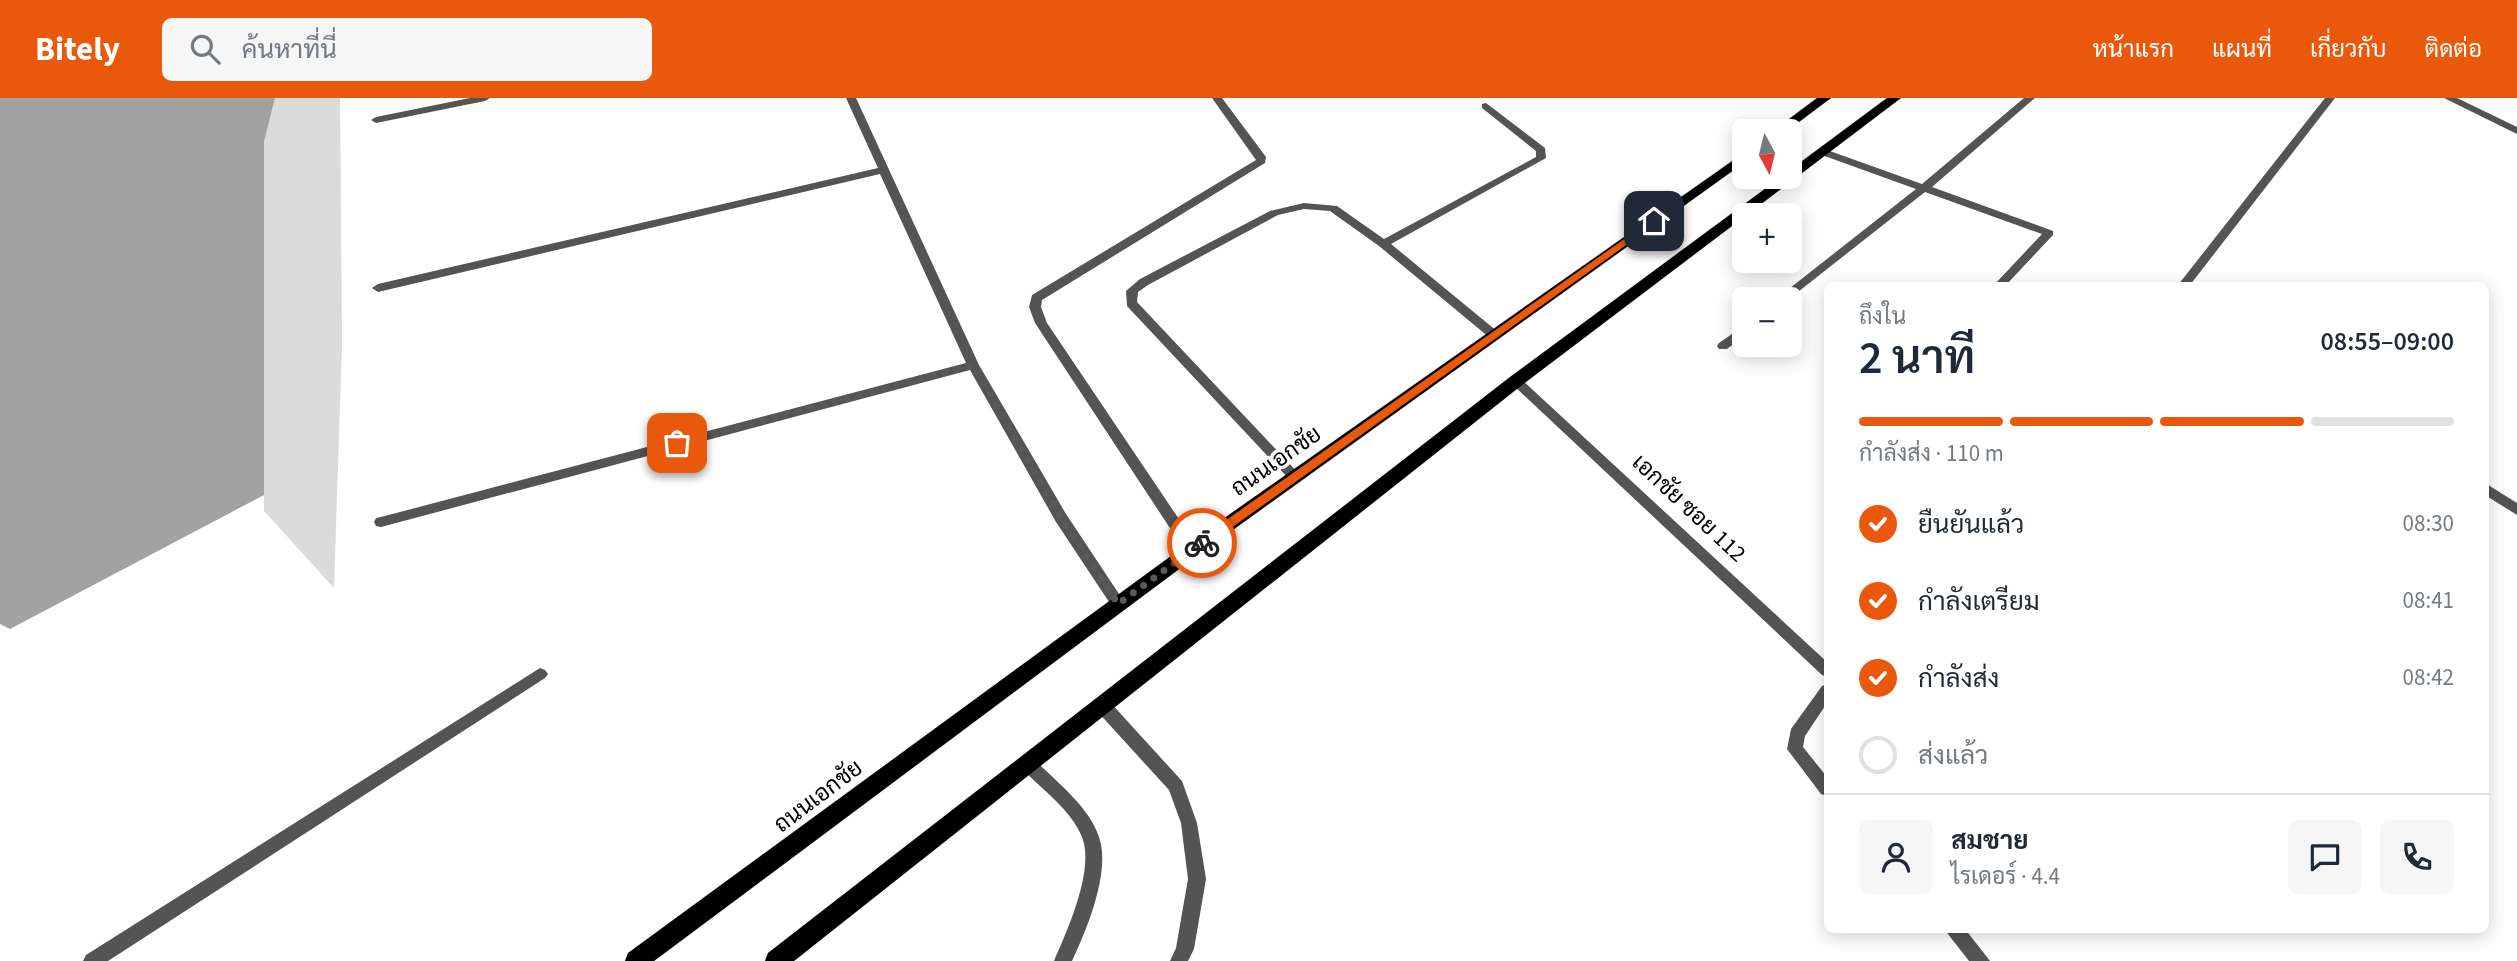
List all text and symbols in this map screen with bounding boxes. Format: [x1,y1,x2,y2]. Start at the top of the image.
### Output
search box [162,18,652,81]
text: Bitely [35,26,120,73]
icon: search [186,30,224,68]
text: ค้นหาที่นี่ [242,31,337,68]
text: หน้าแรก [2093,32,2174,67]
text: แผนที่ [2212,32,2272,67]
text: เกี่ยวกับ [2310,32,2387,67]
text: ติดต่อ [2425,32,2482,67]
north arrow [1732,119,1802,189]
map controls [1732,119,1802,357]
pin [1624,191,1684,251]
icon: home [1635,202,1673,240]
button: + [1732,203,1802,273]
button: − [1732,287,1802,357]
text: ถึงใน [1859,300,1906,333]
text: 08:55–09:00 [2321,323,2454,360]
text: 2 นาที [1859,326,1975,391]
pin [647,413,707,473]
street label: ถนนเอกชัย [1224,418,1328,504]
icon: bag [658,424,696,462]
text: กำลังส่ง · 110 m [1859,437,2004,470]
street label: เอกชัย ซอย 112 [1625,446,1753,570]
icon: check [1859,505,1897,543]
text: ยืนยันแล้ว [1918,506,2024,543]
text: 08:30 [2403,507,2454,540]
courier [1167,508,1237,578]
icon: bike [1183,524,1221,562]
icon: check [1859,582,1897,620]
text: กำลังเตรียม [1918,583,2040,620]
text: 08:41 [2403,584,2454,617]
icon: check [1859,659,1897,697]
text: กำลังส่ง [1918,660,1999,697]
text: 08:42 [2403,661,2454,694]
text: ส่งแล้ว [1918,737,1988,774]
street label: ถนนเอกชัย [767,752,869,840]
button: person [1859,820,1933,894]
button: chat [2288,820,2362,894]
button: phone [2380,820,2454,894]
text: สมชาย [1951,822,2028,859]
text: ไรเดอร์ · 4.4 [1951,860,2060,893]

